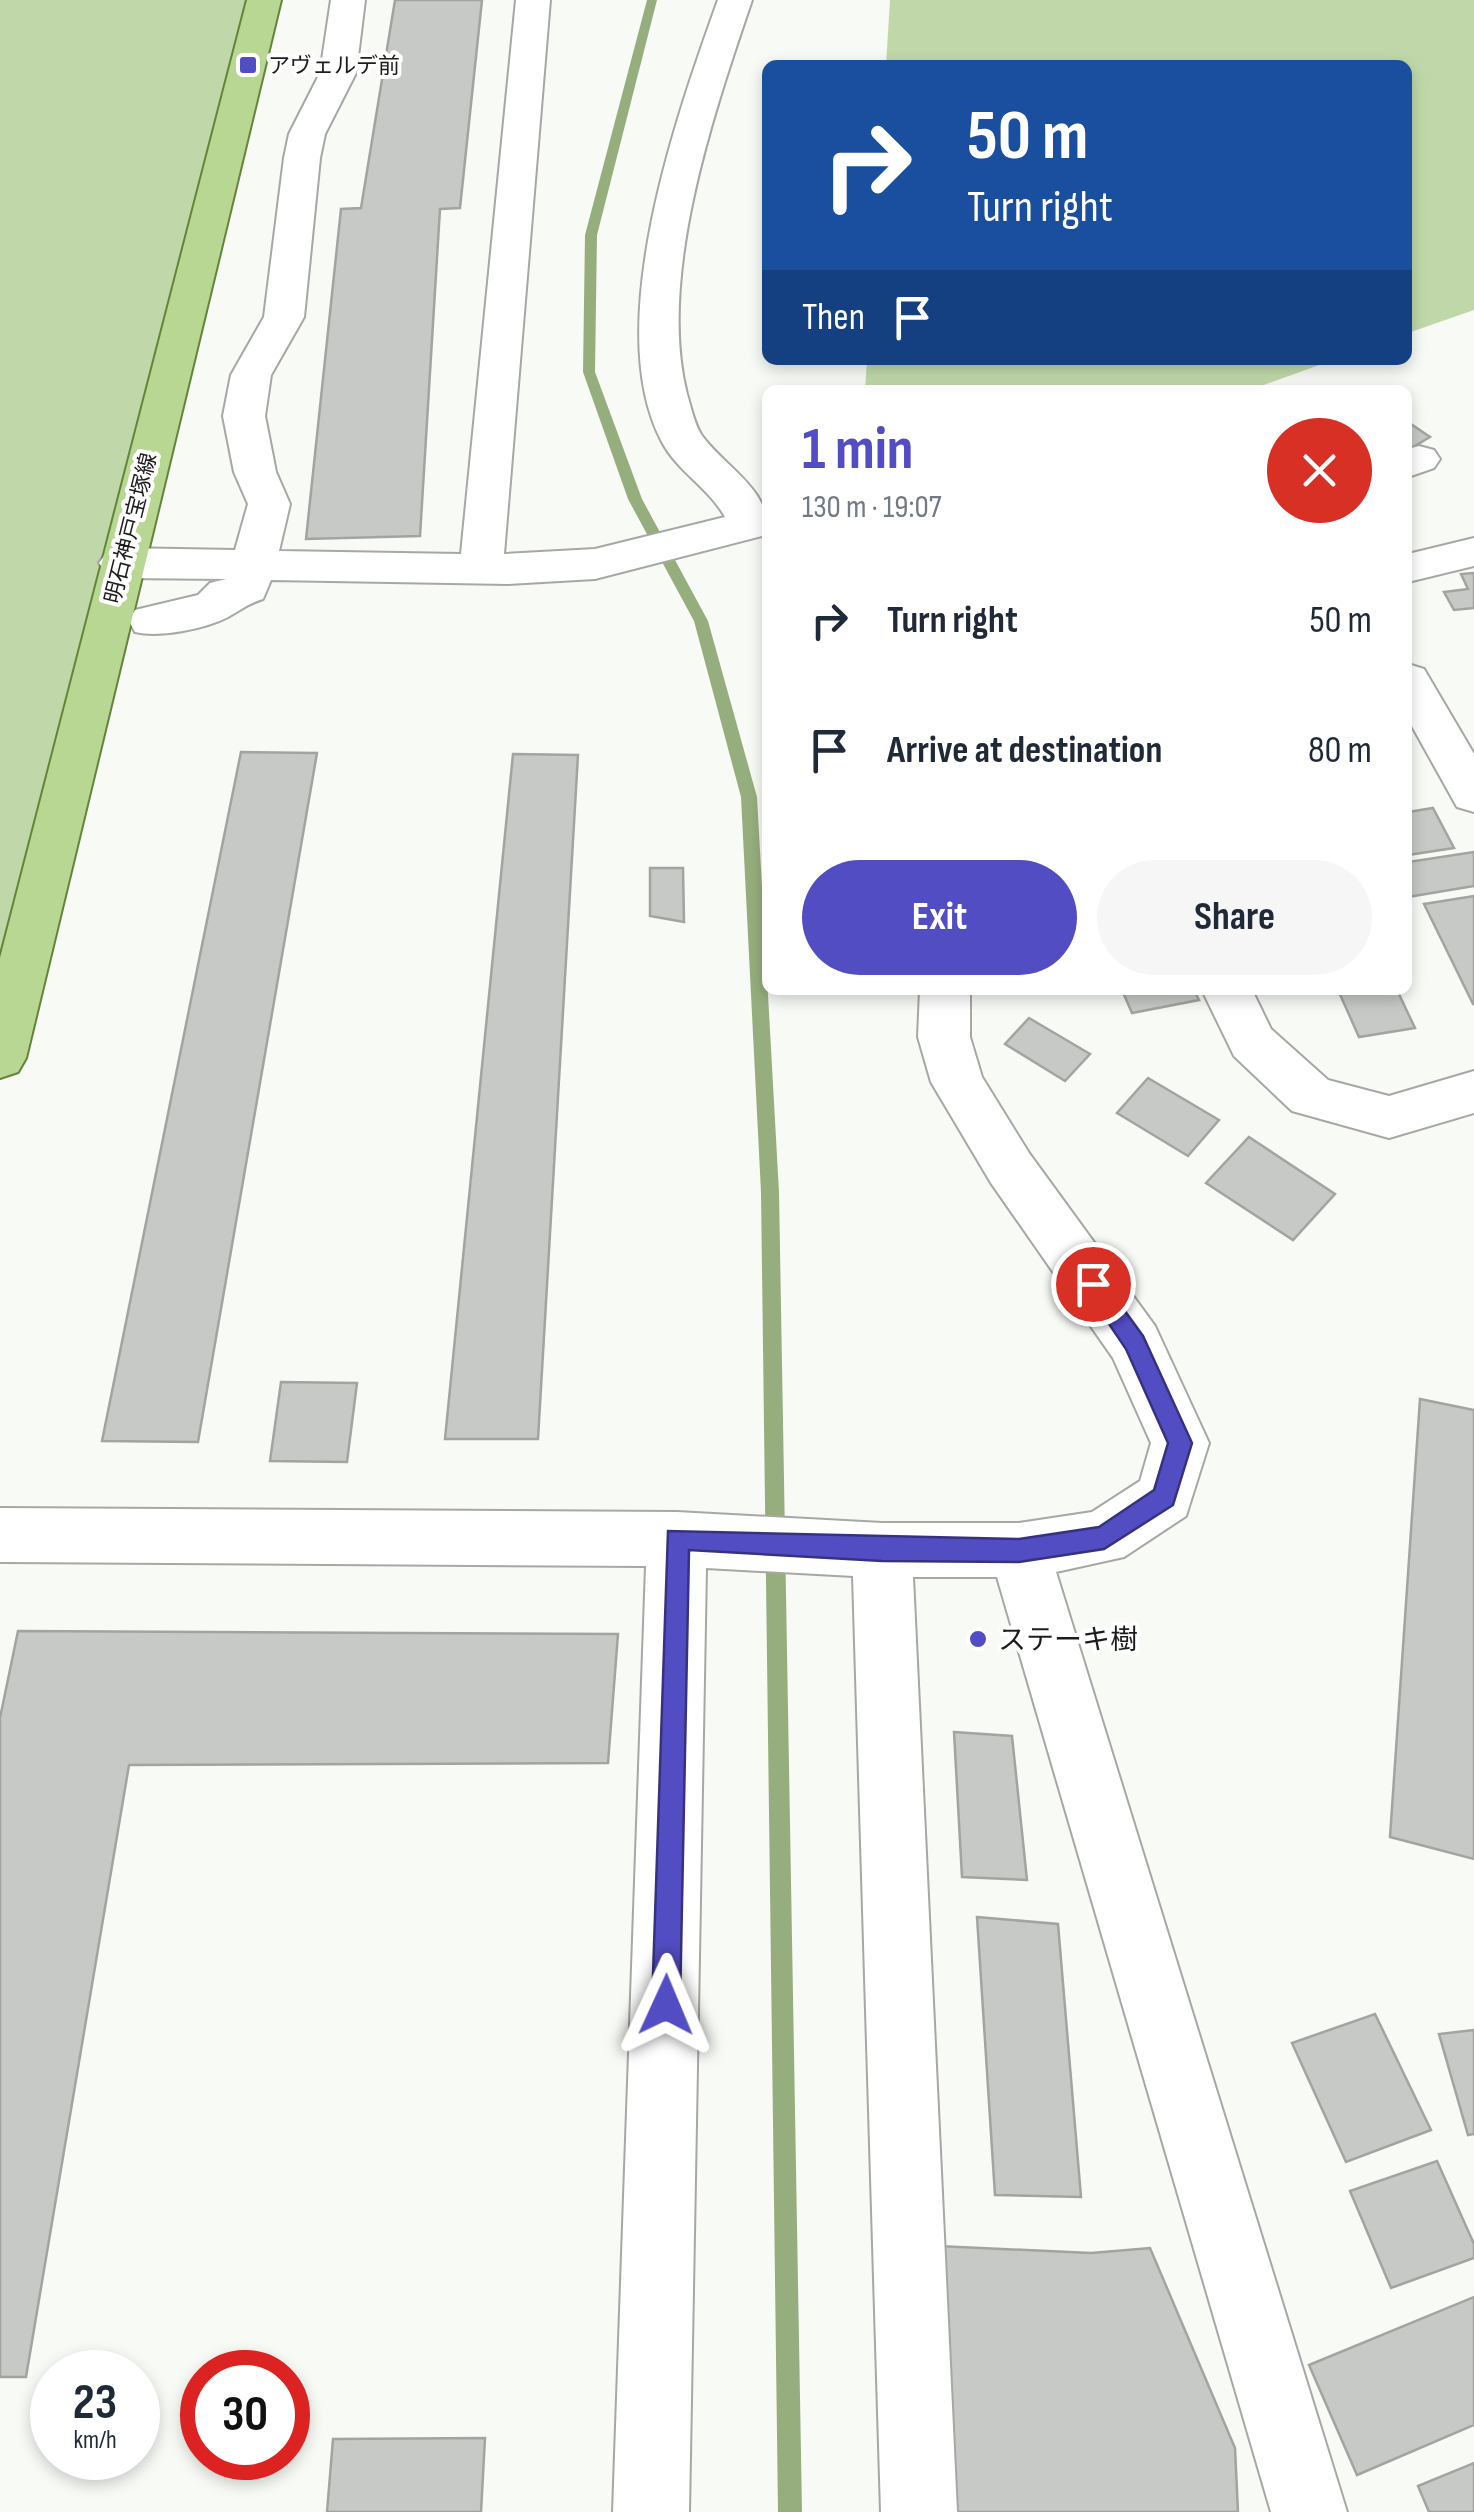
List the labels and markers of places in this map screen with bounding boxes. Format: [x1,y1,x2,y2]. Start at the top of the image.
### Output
place label: アヴェルデ前 [268,53,400,80]
marker: アヴェルデ前 [237,54,259,76]
pin [1051,1242,1136,1327]
place label: ステーキ樹 [998,1624,1138,1657]
marker: ステーキ樹 [967,1628,989,1650]

